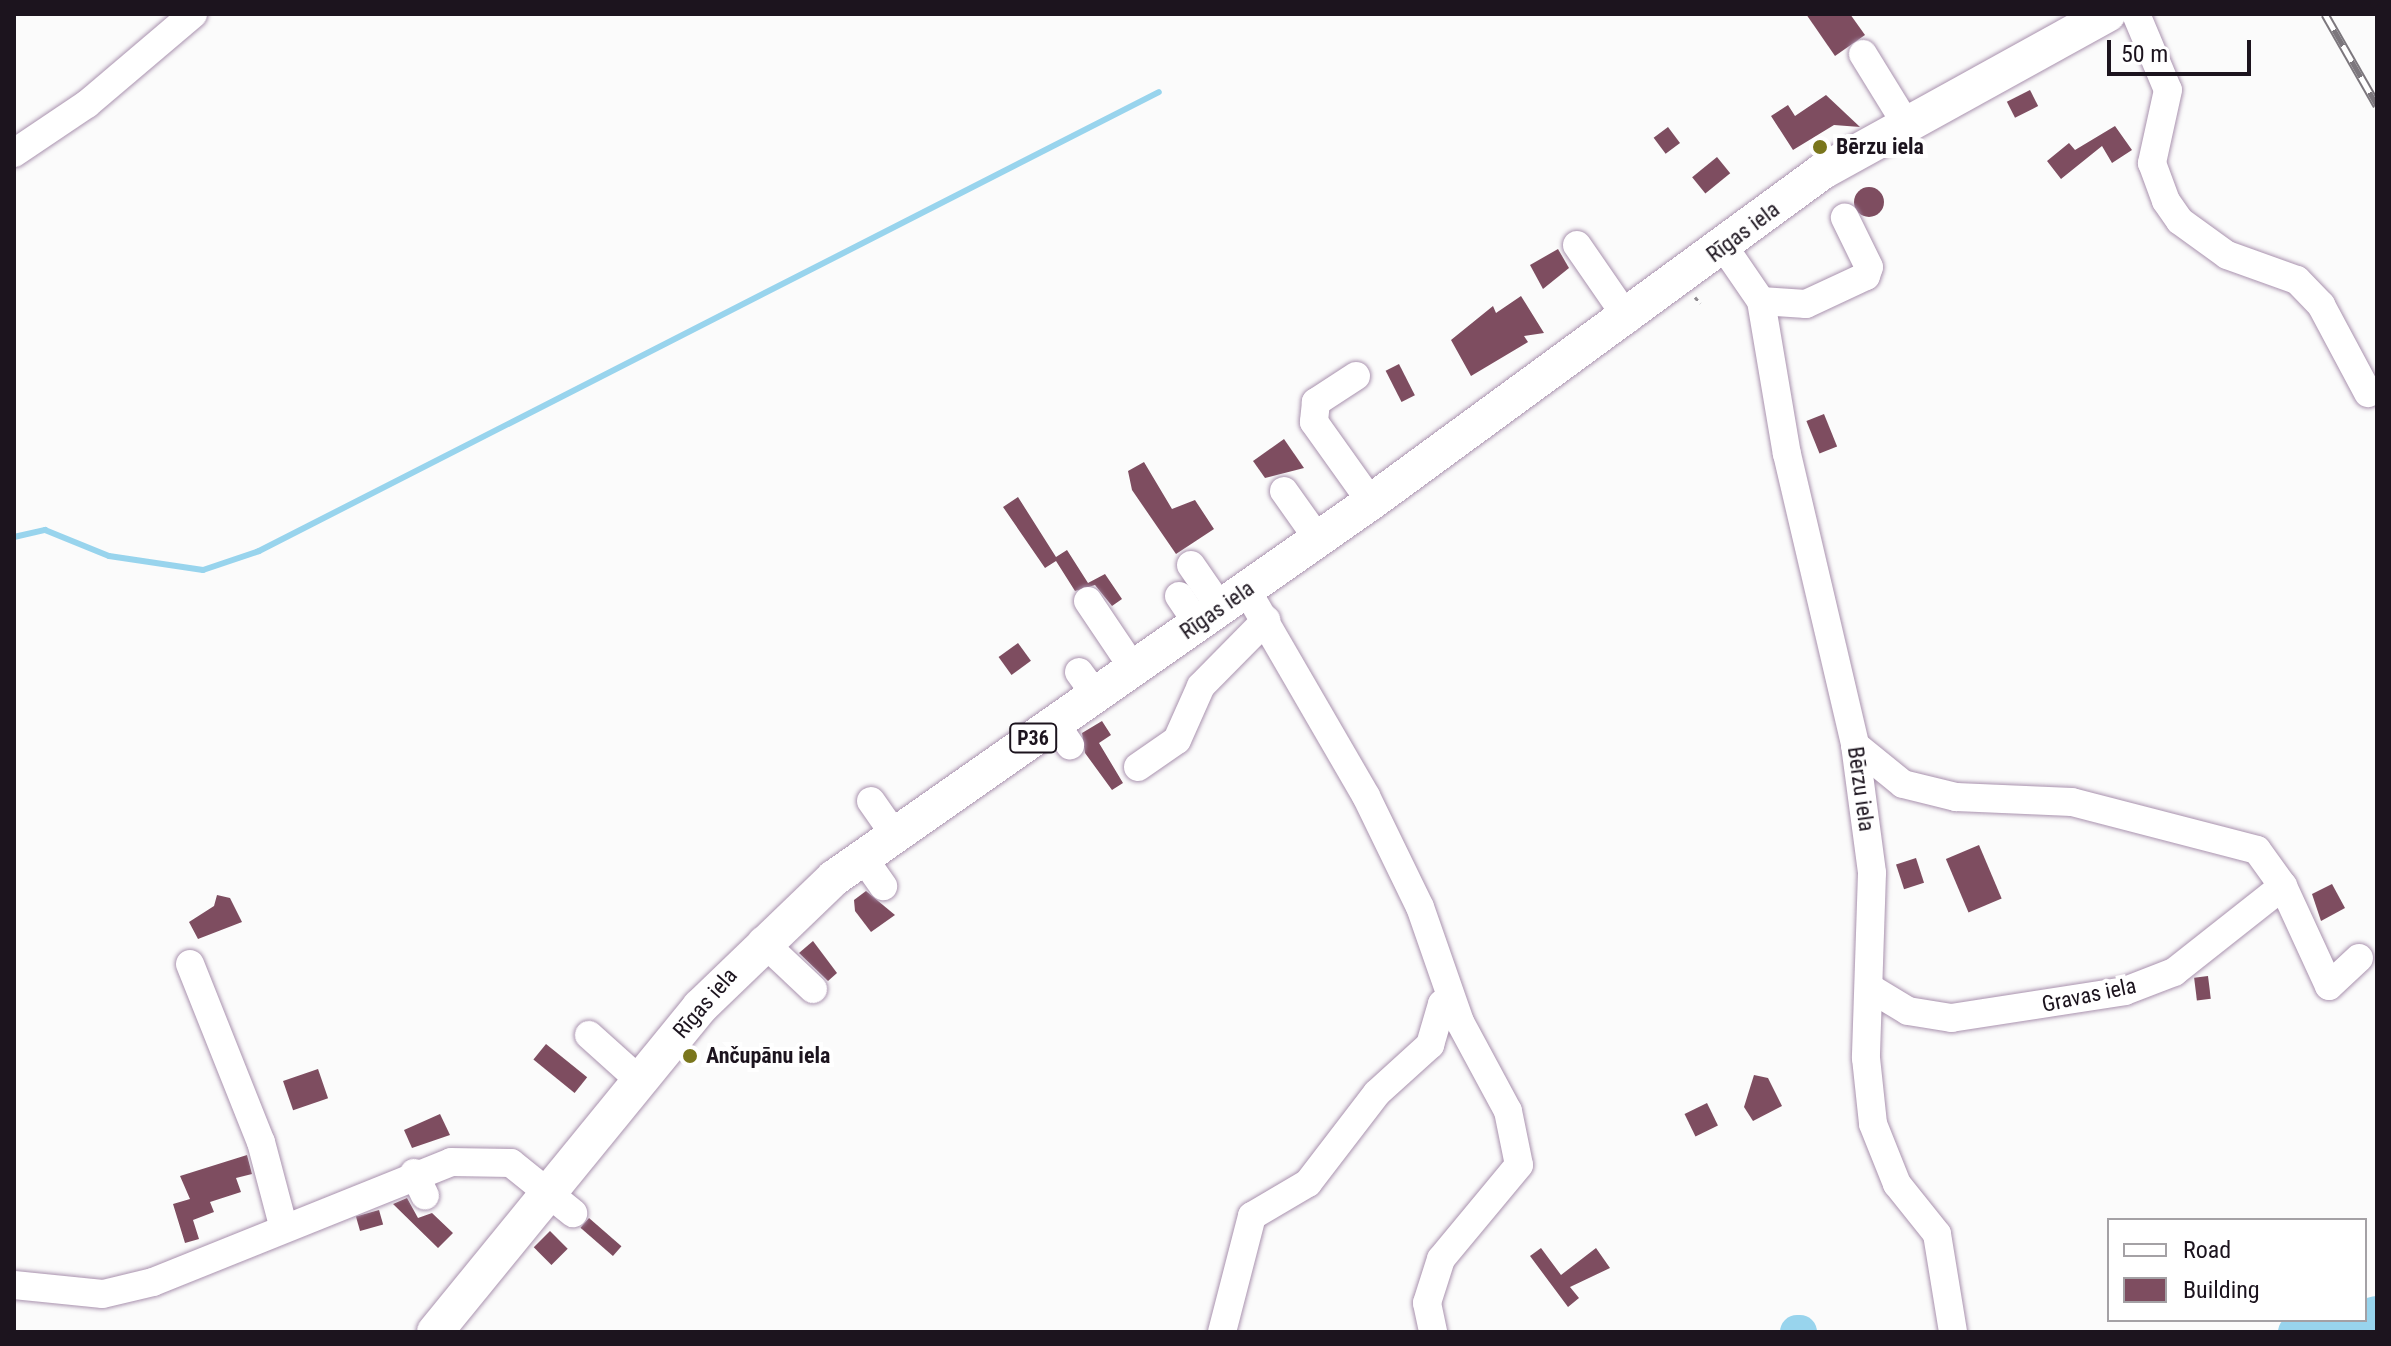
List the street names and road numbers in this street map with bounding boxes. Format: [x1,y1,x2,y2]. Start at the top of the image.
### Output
street label: Rīgas iela [1701,196,1785,268]
street label: Rīgas iela [1175,575,1259,645]
road number: P36 [1009,722,1057,754]
street label: Bērzu iela [1842,745,1880,833]
street label: Rīgas iela [667,963,743,1043]
street label: Gravas iela [2040,972,2138,1018]

